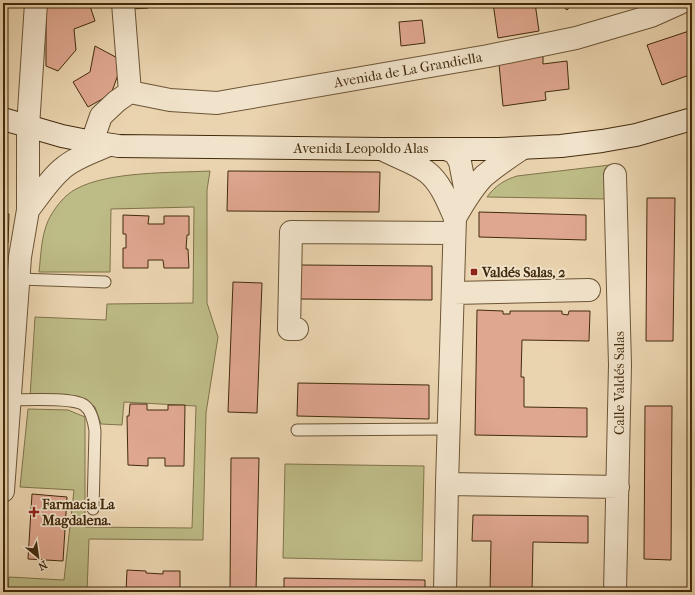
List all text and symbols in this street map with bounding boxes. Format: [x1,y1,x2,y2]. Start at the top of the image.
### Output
street label: Avenida de La Grandiella [332,48,484,92]
street label: Avenida Leopoldo Alas [293,140,428,157]
place label: Valdés Salas, 2 [481,264,566,281]
marker: Valdés Salas, 2 [469,267,479,277]
street label: Calle Valdés Salas [611,331,628,435]
place label: Farmacia La Magdalena. [41,496,115,529]
marker: Farmacia La Magdalena. [29,507,39,517]
north arrow [18,537,58,577]
text: N [35,558,49,573]

